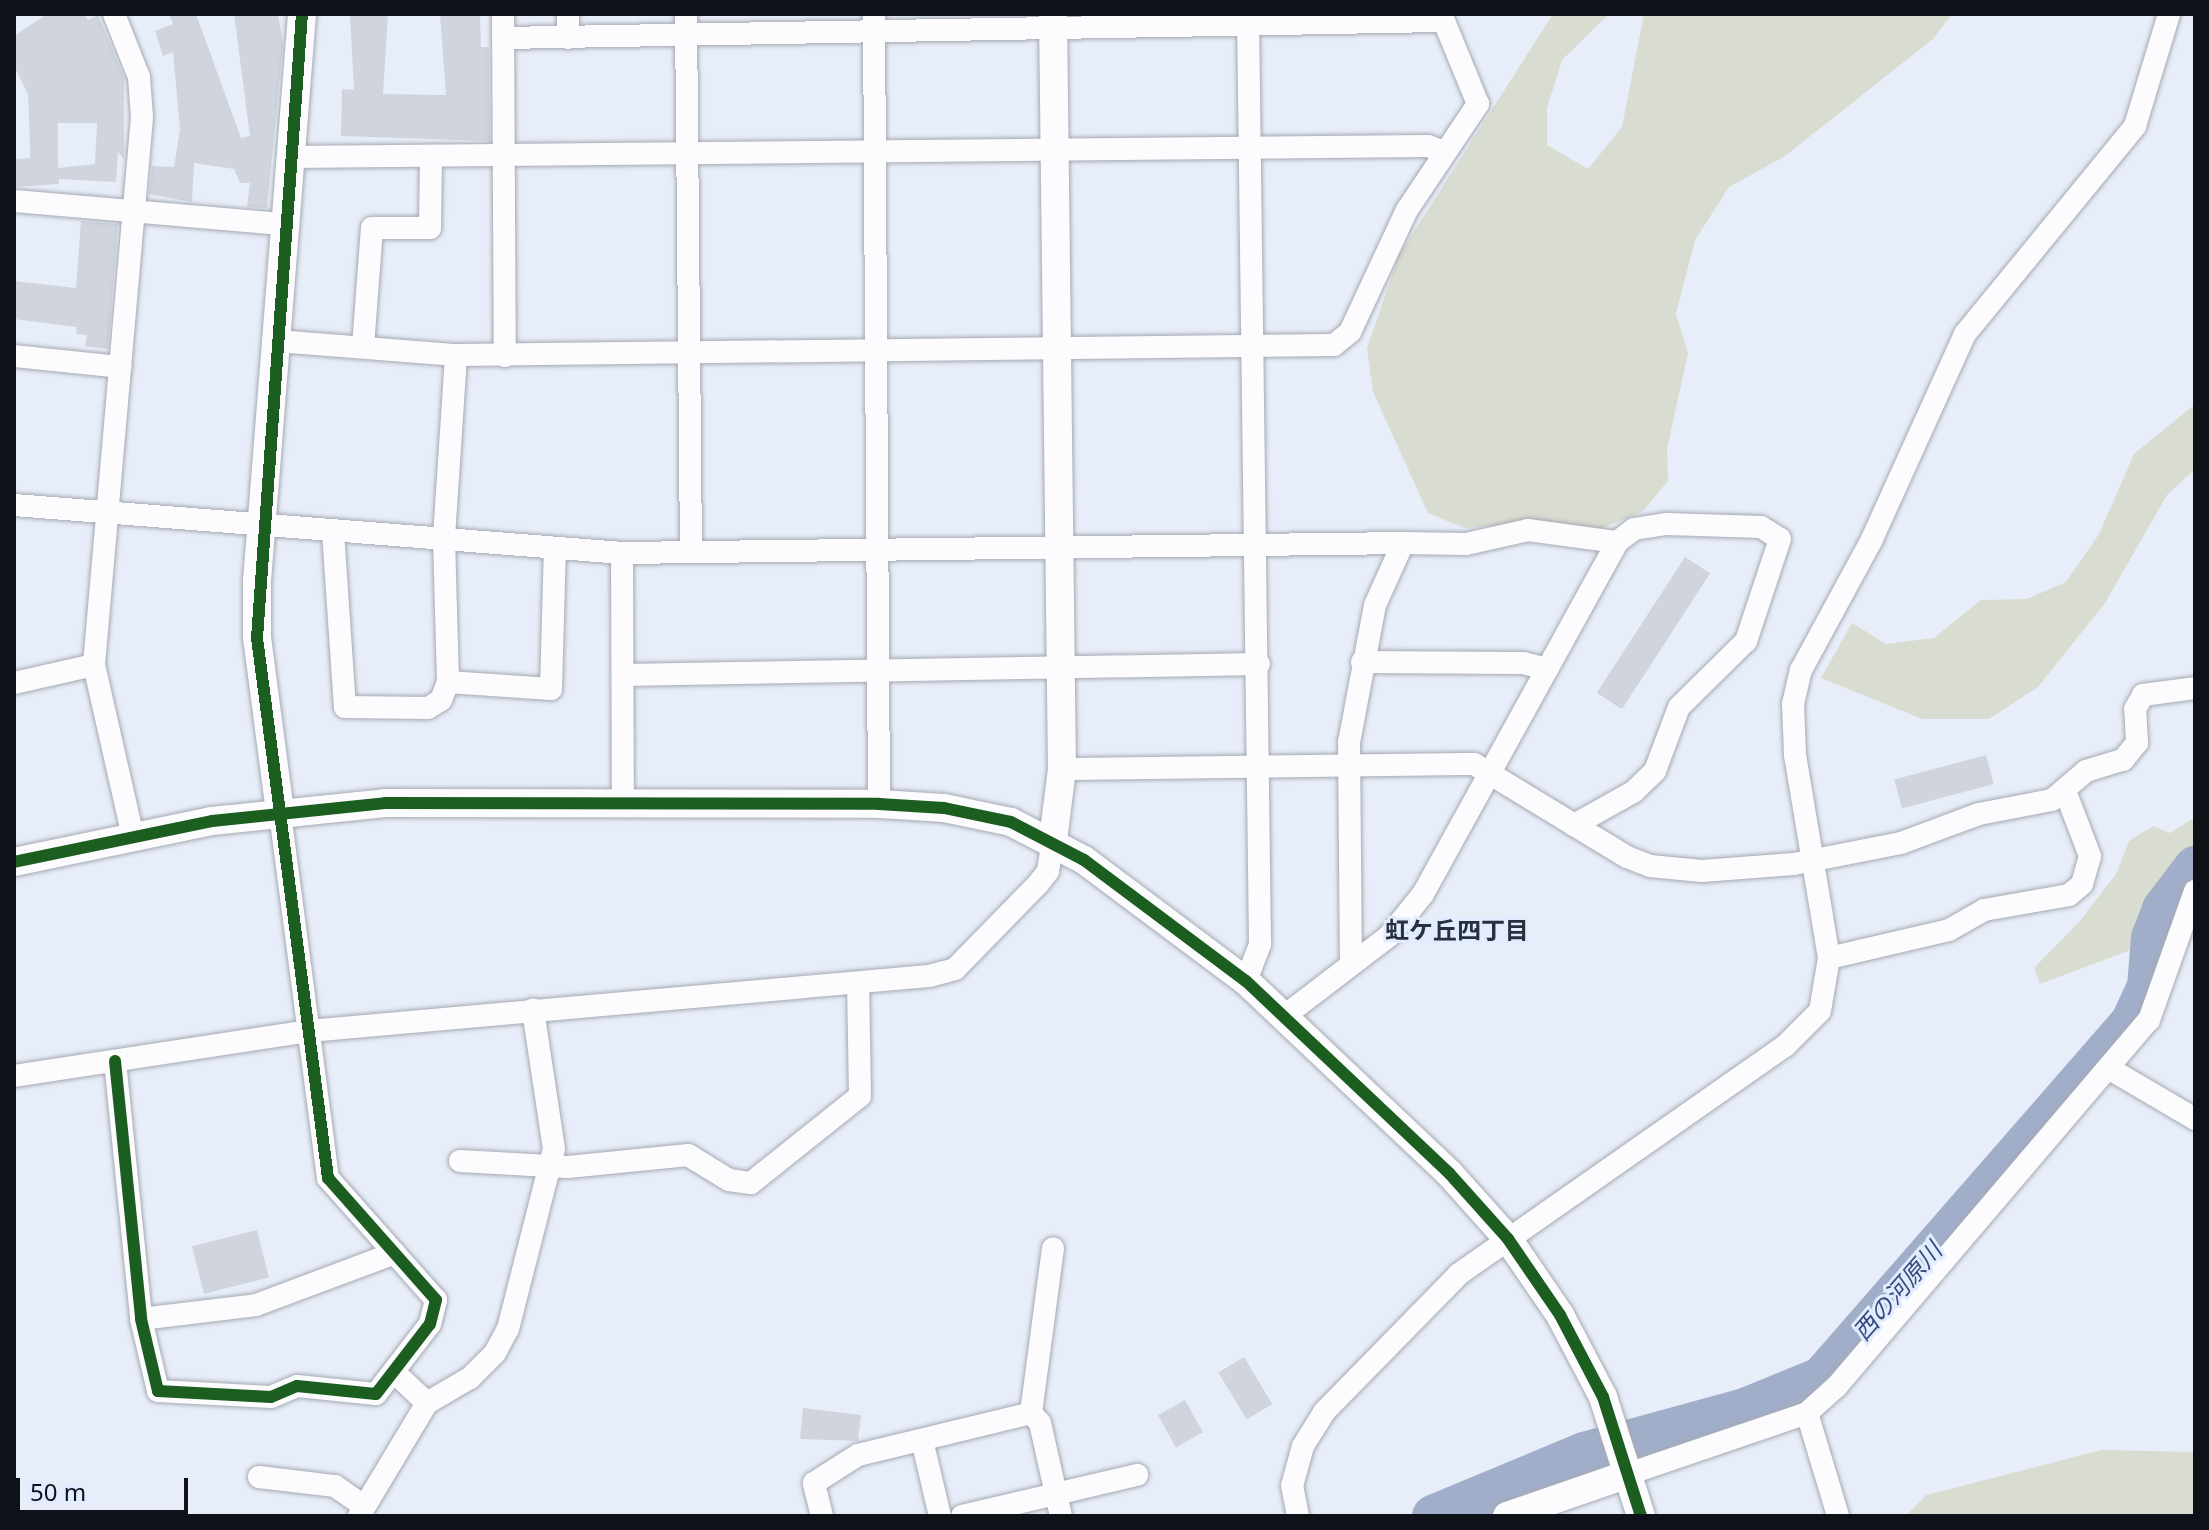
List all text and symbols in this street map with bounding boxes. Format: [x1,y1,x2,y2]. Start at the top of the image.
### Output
district label: 虹ケ丘四丁目 [1385,916,1529,944]
water label: 西の河原川 [1847,1236,1947,1346]
scale bar [20,1462,192,1512]
text: 50 m [30,1475,86,1508]

